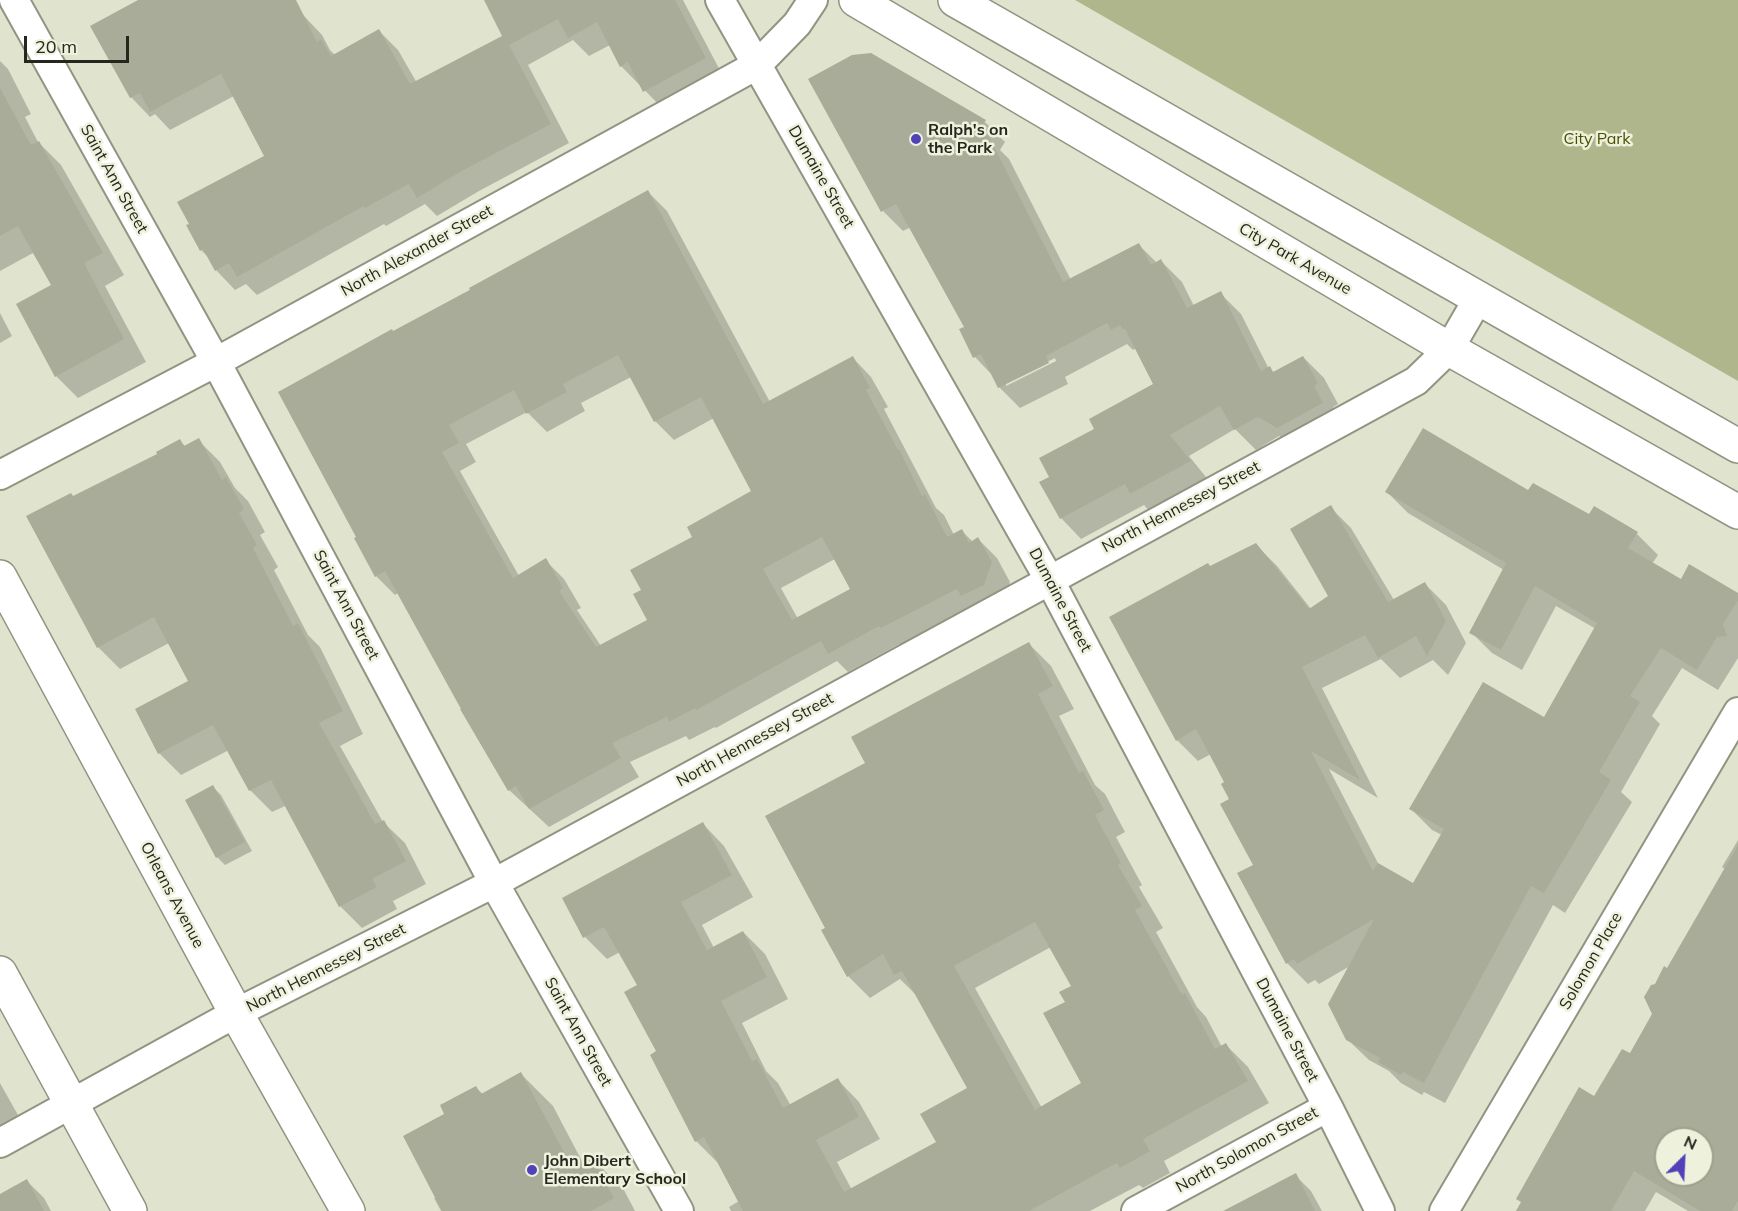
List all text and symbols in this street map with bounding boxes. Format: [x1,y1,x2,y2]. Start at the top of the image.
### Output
scale bar [27,24,132,62]
text: 20 m [35,35,77,58]
place label: Ralph's on the Park [928,120,1008,158]
street label: Saint Ann Street [76,121,152,237]
street label: Dumaine Street [784,122,858,232]
park label: City Park [1564,129,1630,149]
marker: Ralph's on the Park [909,132,923,146]
street label: North Alexander Street [338,201,496,301]
street label: City Park Avenue [1235,219,1355,299]
street label: North Hennessey Street [1099,457,1263,557]
street label: Dumaine Street [1024,545,1096,655]
street label: Saint Ann Street [309,547,383,663]
street label: North Hennessey Street [673,689,837,791]
street label: Orleans Avenue [136,839,208,951]
street label: Solomon Place [1555,909,1627,1013]
street label: North Hennessey Street [243,919,409,1017]
street label: Saint Ann Street [540,974,616,1090]
street label: Dumaine Street [1251,975,1323,1085]
street label: North Solomon Street [1173,1103,1321,1197]
north arrow [1654,1127,1714,1187]
text: N [1681,1131,1700,1154]
place label: John Dibert Elementary School [544,1151,686,1189]
marker: John Dibert Elementary School [525,1163,539,1177]

